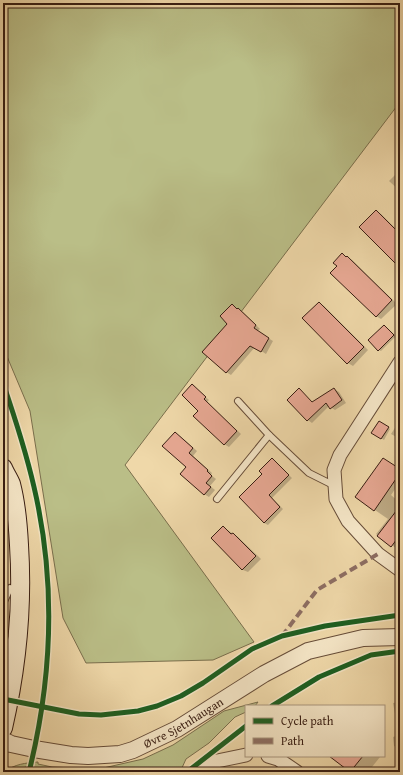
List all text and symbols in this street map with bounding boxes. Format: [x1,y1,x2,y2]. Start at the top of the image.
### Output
street label: Øvre Sjetnhaugan [141,693,227,752]
legend [245,705,385,757]
text: Cycle path [281,712,334,729]
text: Path [281,732,304,749]

